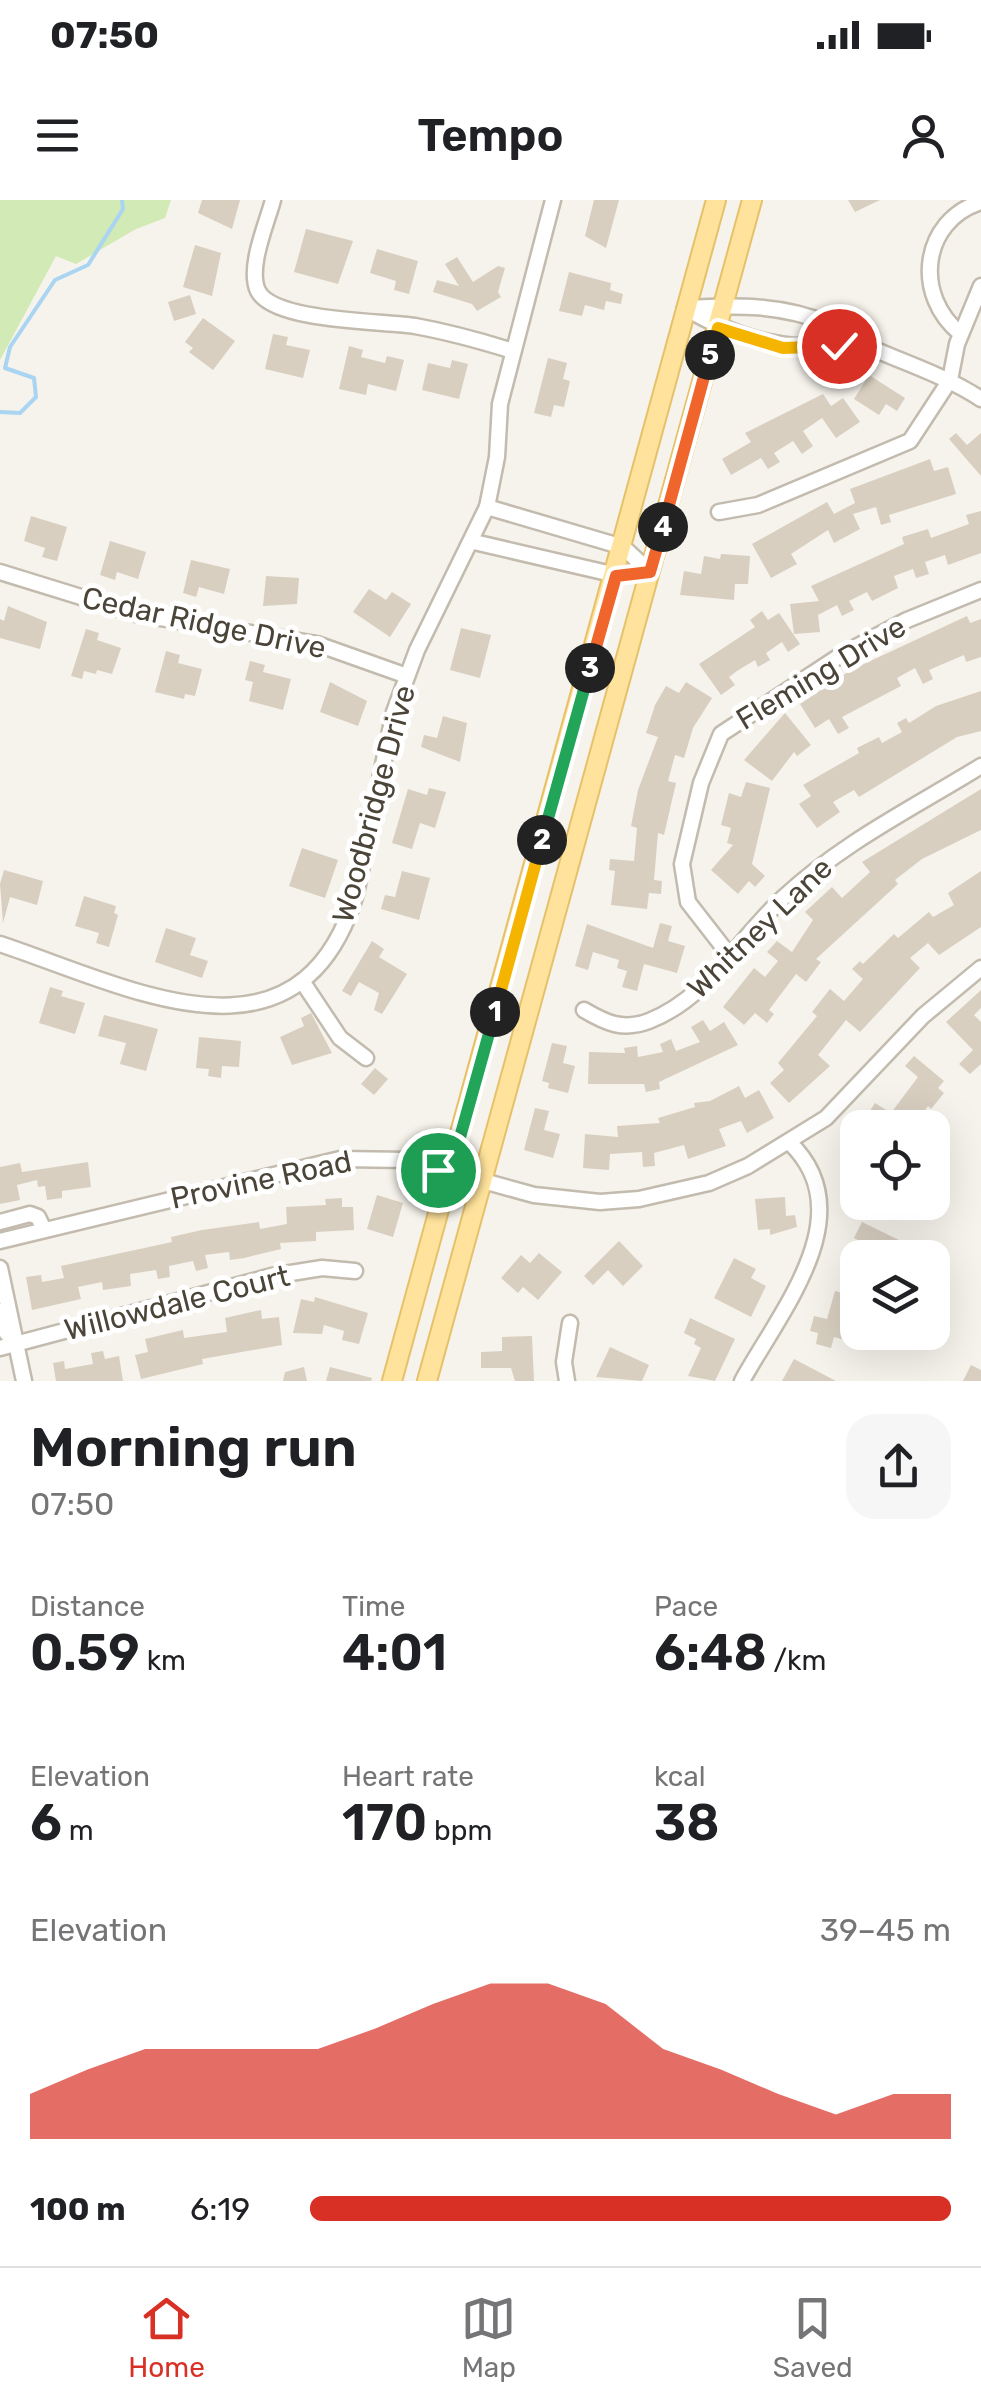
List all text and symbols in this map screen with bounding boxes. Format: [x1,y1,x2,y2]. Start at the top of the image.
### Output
text: 07:50 [50,12,159,58]
icon: menu [30,108,85,163]
icon: person [896,108,951,163]
text: Tempo [418,109,563,162]
pin [797,304,882,389]
icon: check [812,319,867,374]
pin: 5 [685,330,735,380]
text: 5 [701,338,719,371]
pin: 4 [638,502,688,552]
text: 4 [653,510,673,543]
street label: Cedar Ridge Drive [79,580,329,666]
street label: Fleming Drive [730,608,912,738]
pin: 3 [565,643,615,693]
text: 3 [581,651,599,684]
street label: Woodbridge Drive [325,681,423,927]
pin: 2 [517,815,567,865]
text: 2 [533,823,551,856]
street label: Whitney Lane [680,850,840,1006]
pin: 1 [470,987,520,1037]
text: 1 [488,995,502,1028]
map controls [840,1110,950,1350]
button: locate [840,1110,950,1220]
pin [396,1128,481,1213]
street label: Provine Road [167,1143,355,1217]
icon: arrive [411,1143,466,1198]
button: layers [840,1240,950,1350]
street label: Willowdale Court [61,1258,293,1348]
button: share [846,1414,951,1519]
text: Morning run [30,1415,357,1480]
text: 07:50 [30,1485,114,1523]
text: Distance [30,1590,145,1623]
text: Time [342,1590,405,1623]
text: Pace [654,1590,718,1623]
text: 0.59 [30,1623,140,1683]
text: 4:01 [342,1623,447,1683]
text: 6:48 [654,1623,767,1683]
text: km [140,1644,186,1677]
text: /km [767,1644,826,1677]
text: Elevation [30,1760,150,1793]
text: Heart rate [342,1760,474,1793]
text: kcal [654,1760,705,1793]
text: 6 [30,1793,62,1853]
text: 170 [342,1793,427,1853]
text: 38 [654,1793,720,1853]
text: m [62,1814,94,1847]
text: bpm [427,1814,492,1847]
text: Elevation [30,1911,167,1949]
text: 39–45 m [820,1911,951,1949]
text: 100 m [30,2190,126,2228]
text: 6:19 [190,2190,250,2228]
tab: Home [128,2291,205,2384]
tab: Map [461,2291,516,2384]
tab: Saved [773,2291,853,2384]

